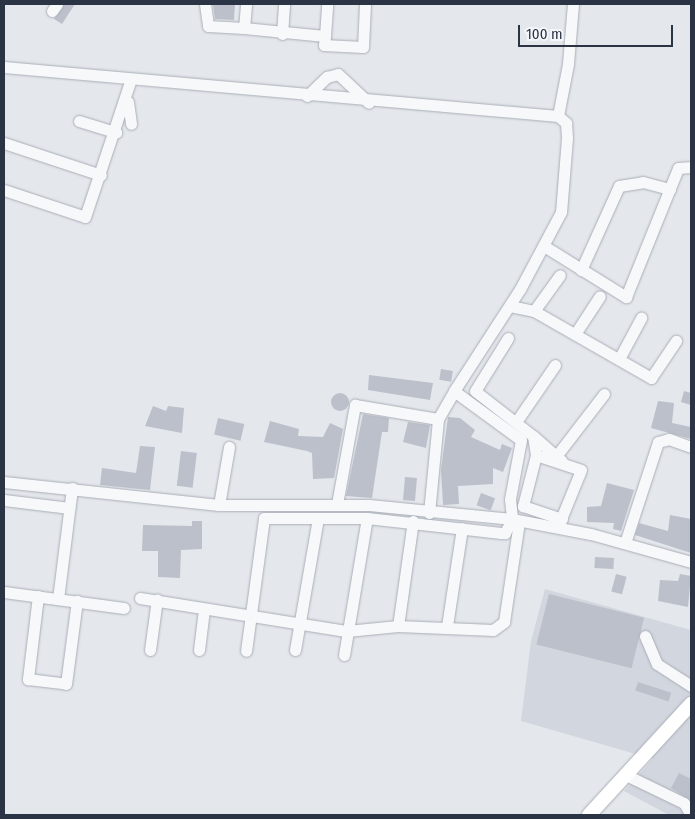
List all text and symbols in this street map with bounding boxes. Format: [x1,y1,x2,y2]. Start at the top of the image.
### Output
scale bar [520,15,675,47]
text: 100 m [526,25,563,43]

